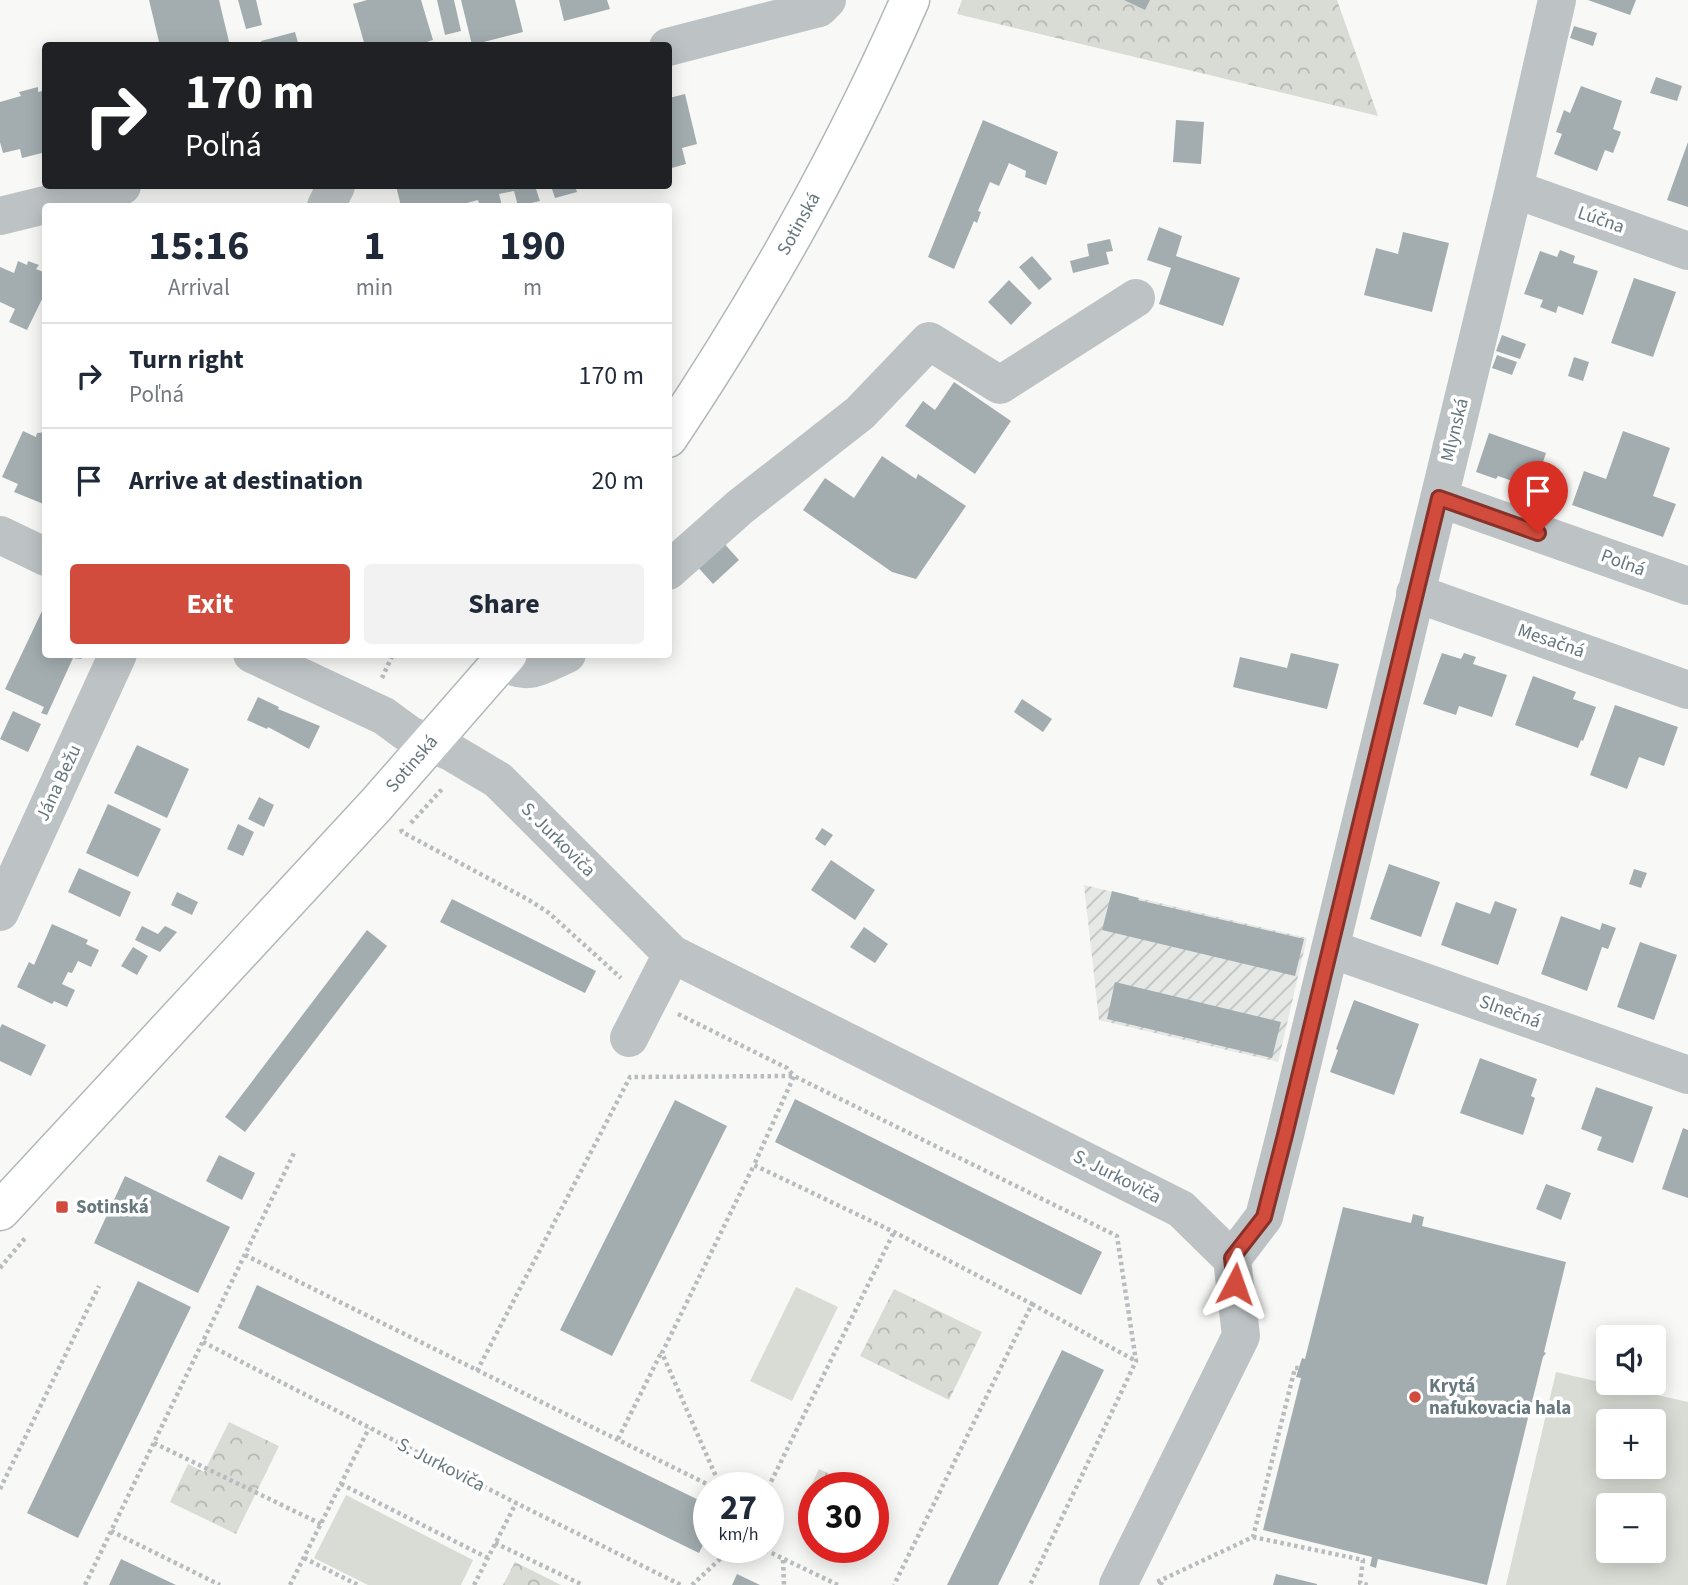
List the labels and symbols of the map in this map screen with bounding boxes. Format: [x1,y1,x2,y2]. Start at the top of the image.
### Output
street label: Sotinská [771,188,827,260]
street label: Lúčna [1574,199,1628,241]
street label: Mlynská [1434,395,1476,465]
pin [1508,461,1568,533]
street label: Poľná [1597,543,1649,583]
street label: Mesačná [1514,617,1588,665]
street label: Sotinská [379,729,445,799]
street label: Jána Bežu [30,740,88,826]
street label: S. Jurkoviča [515,797,601,883]
street label: Slnečná [1476,988,1544,1036]
street label: S. Jurkoviča [1068,1143,1166,1211]
place label: Sotinská [76,1194,149,1221]
marker: Sotinská [54,1199,70,1215]
position arrow [1198,1247,1272,1321]
place label: Krytá nafukovacia hala [1429,1373,1571,1422]
marker: Krytá nafukovacia hala [1407,1389,1423,1405]
street label: S. Jurkoviča [392,1431,490,1499]
speed limit sign: 30 [798,1472,889,1563]

